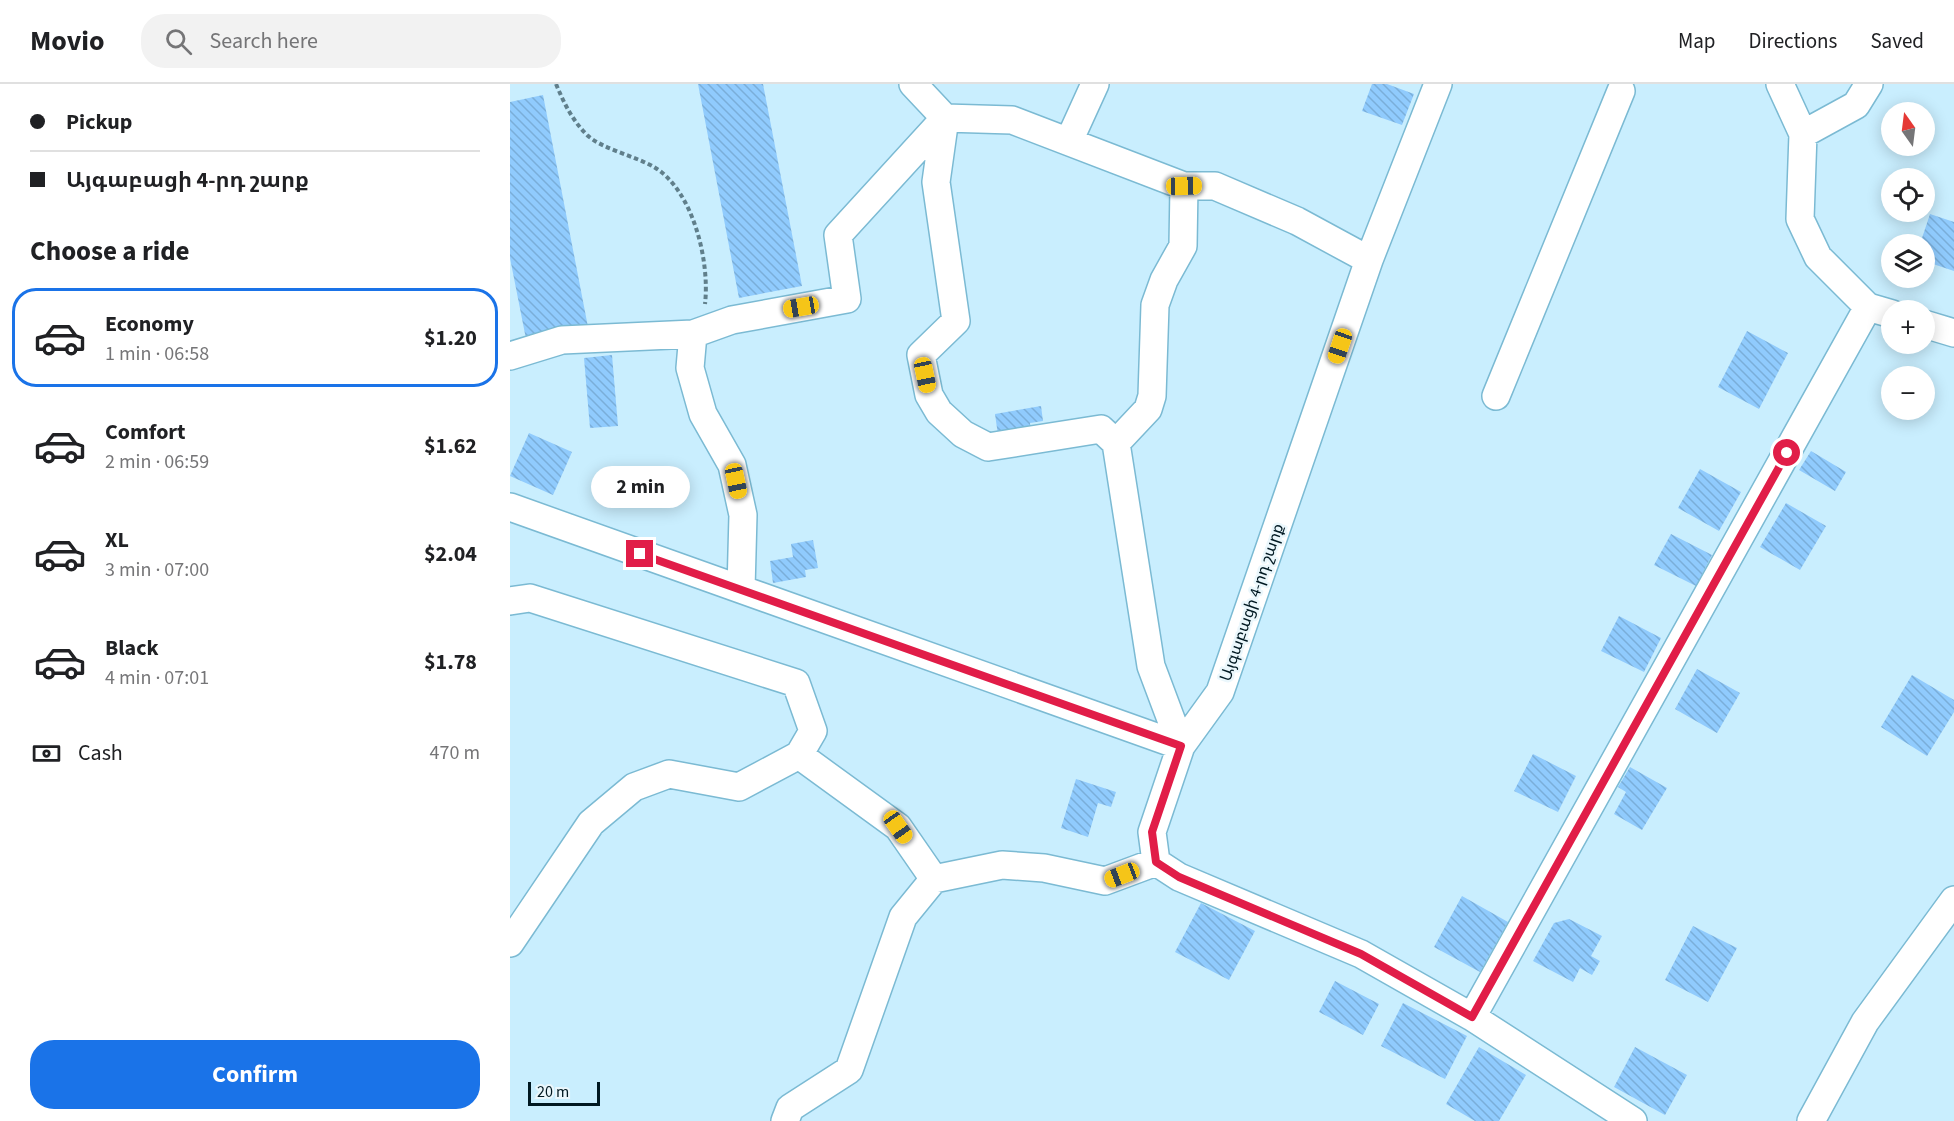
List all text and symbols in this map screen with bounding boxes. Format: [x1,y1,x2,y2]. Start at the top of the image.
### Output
search box [141,14,561,68]
text: Movio [30,21,105,61]
icon: search [162,25,195,58]
text: Search here [210,25,318,57]
text: Map [1678,26,1716,56]
text: Directions [1749,26,1837,56]
text: Saved [1870,26,1924,56]
north arrow [1881,102,1935,156]
map controls [1881,102,1935,420]
text: Pickup [66,106,132,138]
text: Այգաբացի 4-րդ շարք [66,164,309,196]
button: locate [1881,168,1935,222]
car [1166,177,1202,195]
text: Choose a ride [30,232,190,271]
button: layers [1881,234,1935,288]
car [782,295,820,319]
button: + [1881,300,1935,354]
text: Economy [105,308,194,340]
icon: car [33,311,87,365]
text: $1.20 [424,322,477,354]
car [1326,326,1354,366]
text: 1 min · 06:58 [105,340,209,368]
car [912,356,938,394]
button: − [1881,366,1935,420]
text: Comfort [105,416,186,448]
icon: car [33,419,87,473]
text: $1.62 [424,430,477,462]
route start [1773,439,1800,466]
text: 2 min · 06:59 [105,448,209,476]
car [723,462,749,500]
callout: 2 min [590,467,690,509]
text: 2 min [616,473,665,501]
street label: Այգաբացի 4-րդ շարք [1215,521,1289,684]
text: XL [105,524,129,556]
icon: car [33,527,87,581]
text: $2.04 [424,538,477,570]
route end [626,540,653,567]
text: 3 min · 07:00 [105,556,209,584]
text: Black [105,632,159,664]
icon: car [33,635,87,689]
text: $1.78 [424,646,477,678]
text: 4 min · 07:01 [105,664,209,692]
icon: cash [30,737,63,770]
text: Cash [78,737,123,769]
text: 470 m [430,739,480,767]
car [880,807,916,847]
car [1102,860,1142,890]
button: Confirm [30,1040,480,1109]
scale bar [528,1079,600,1106]
text: 20 m [537,1081,569,1103]

